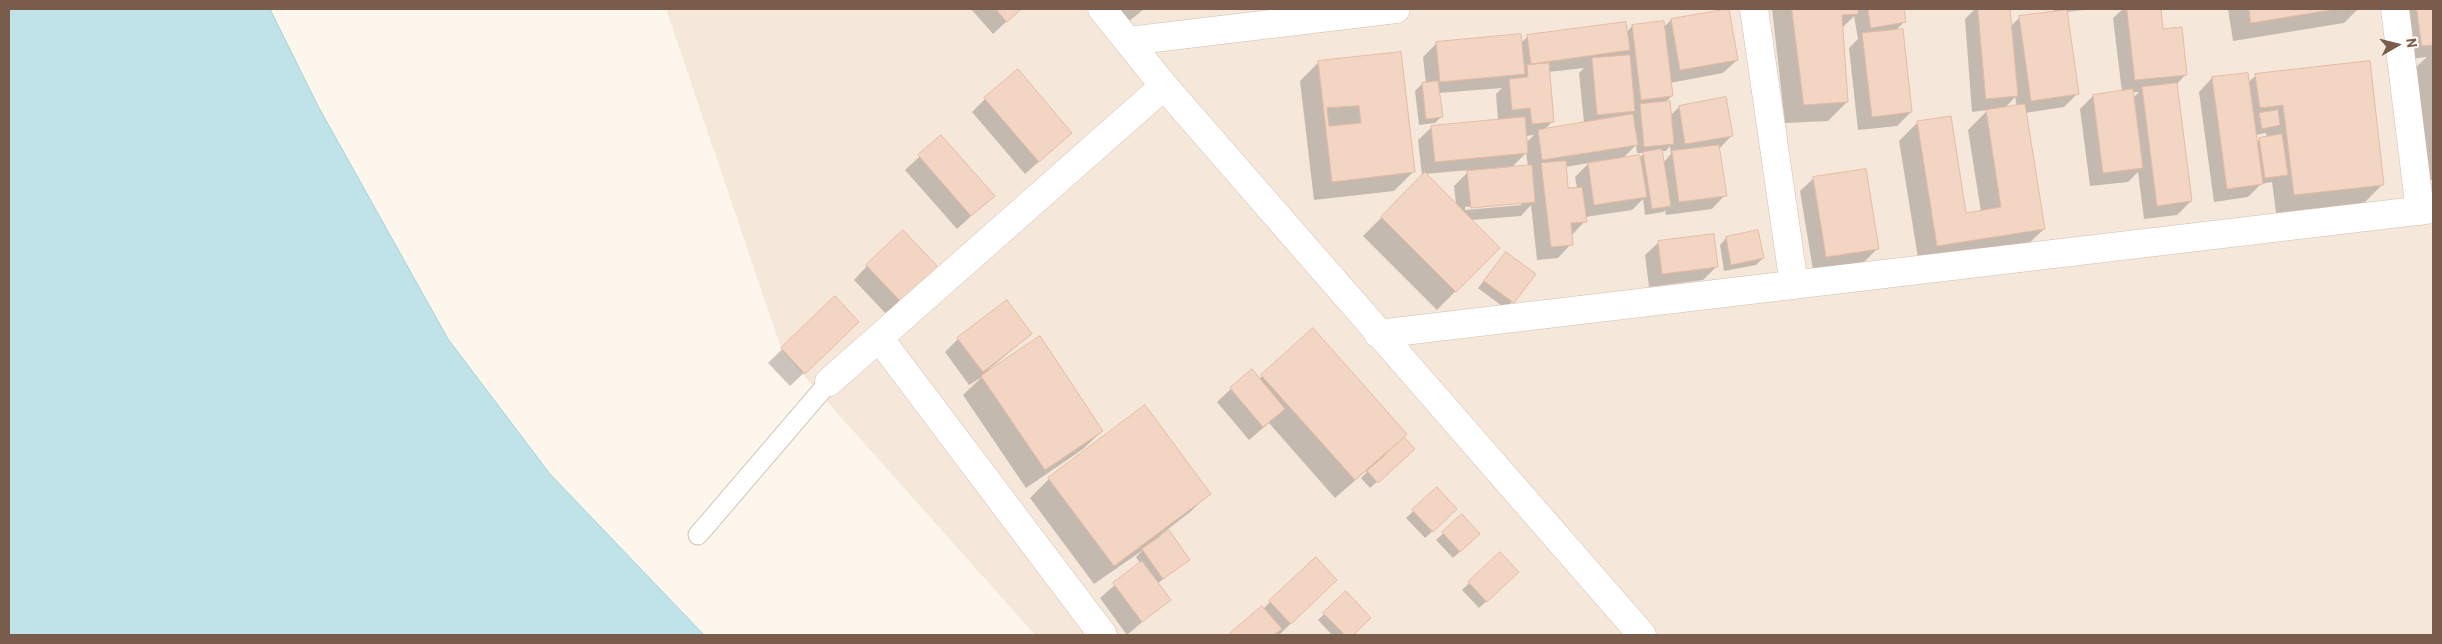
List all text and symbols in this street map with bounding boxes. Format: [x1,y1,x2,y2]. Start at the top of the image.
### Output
north arrow [2372,20,2422,70]
text: N [2403,37,2421,49]

